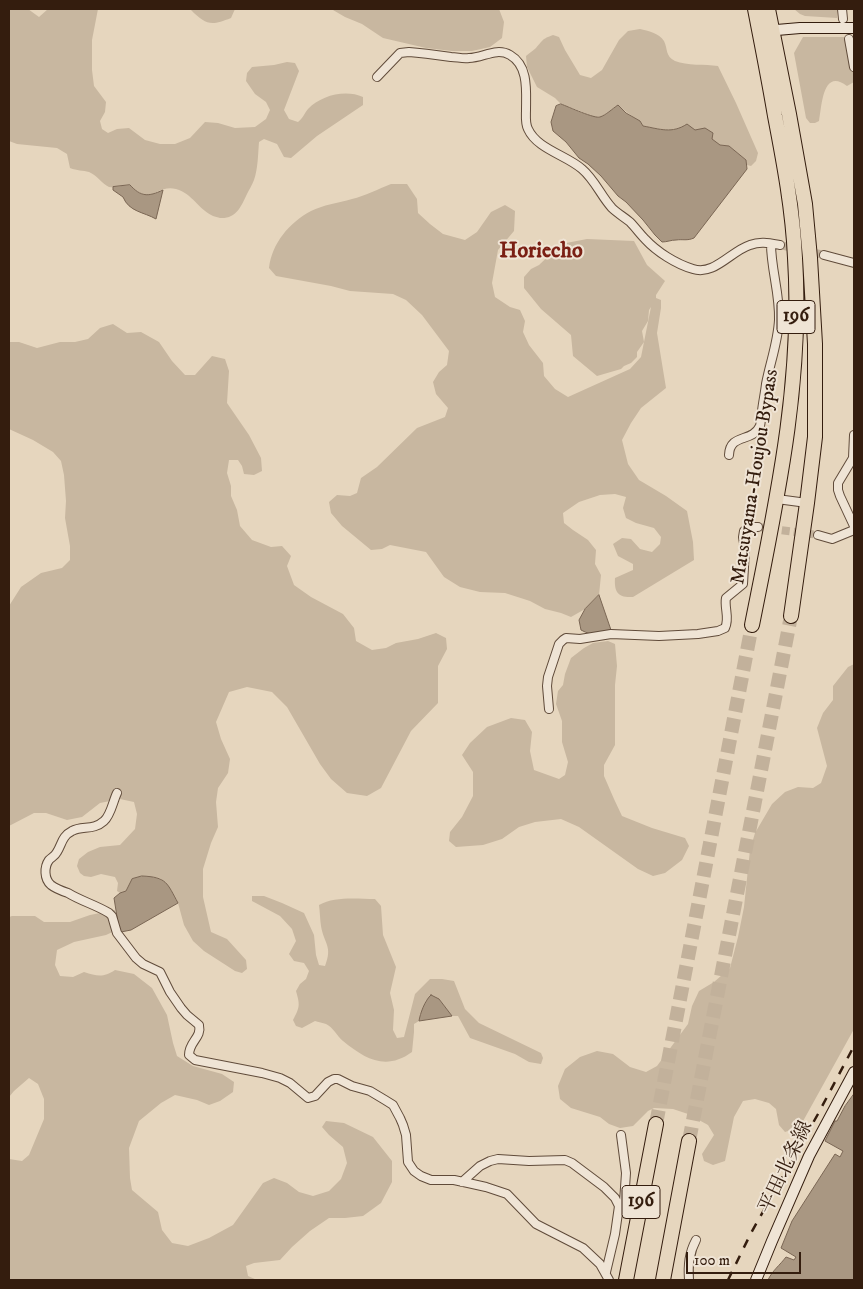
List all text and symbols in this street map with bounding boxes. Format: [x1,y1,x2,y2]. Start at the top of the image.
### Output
district label: Horiecho [499,239,583,265]
road number: 196 [777,300,815,334]
street label: Matsuyama-Houjou Bypass [727,368,785,586]
street label: 平田北条線 [755,1118,819,1218]
road number: 196 [622,1186,660,1218]
scale bar [688,1242,803,1274]
text: 100 m [694,1251,730,1270]

